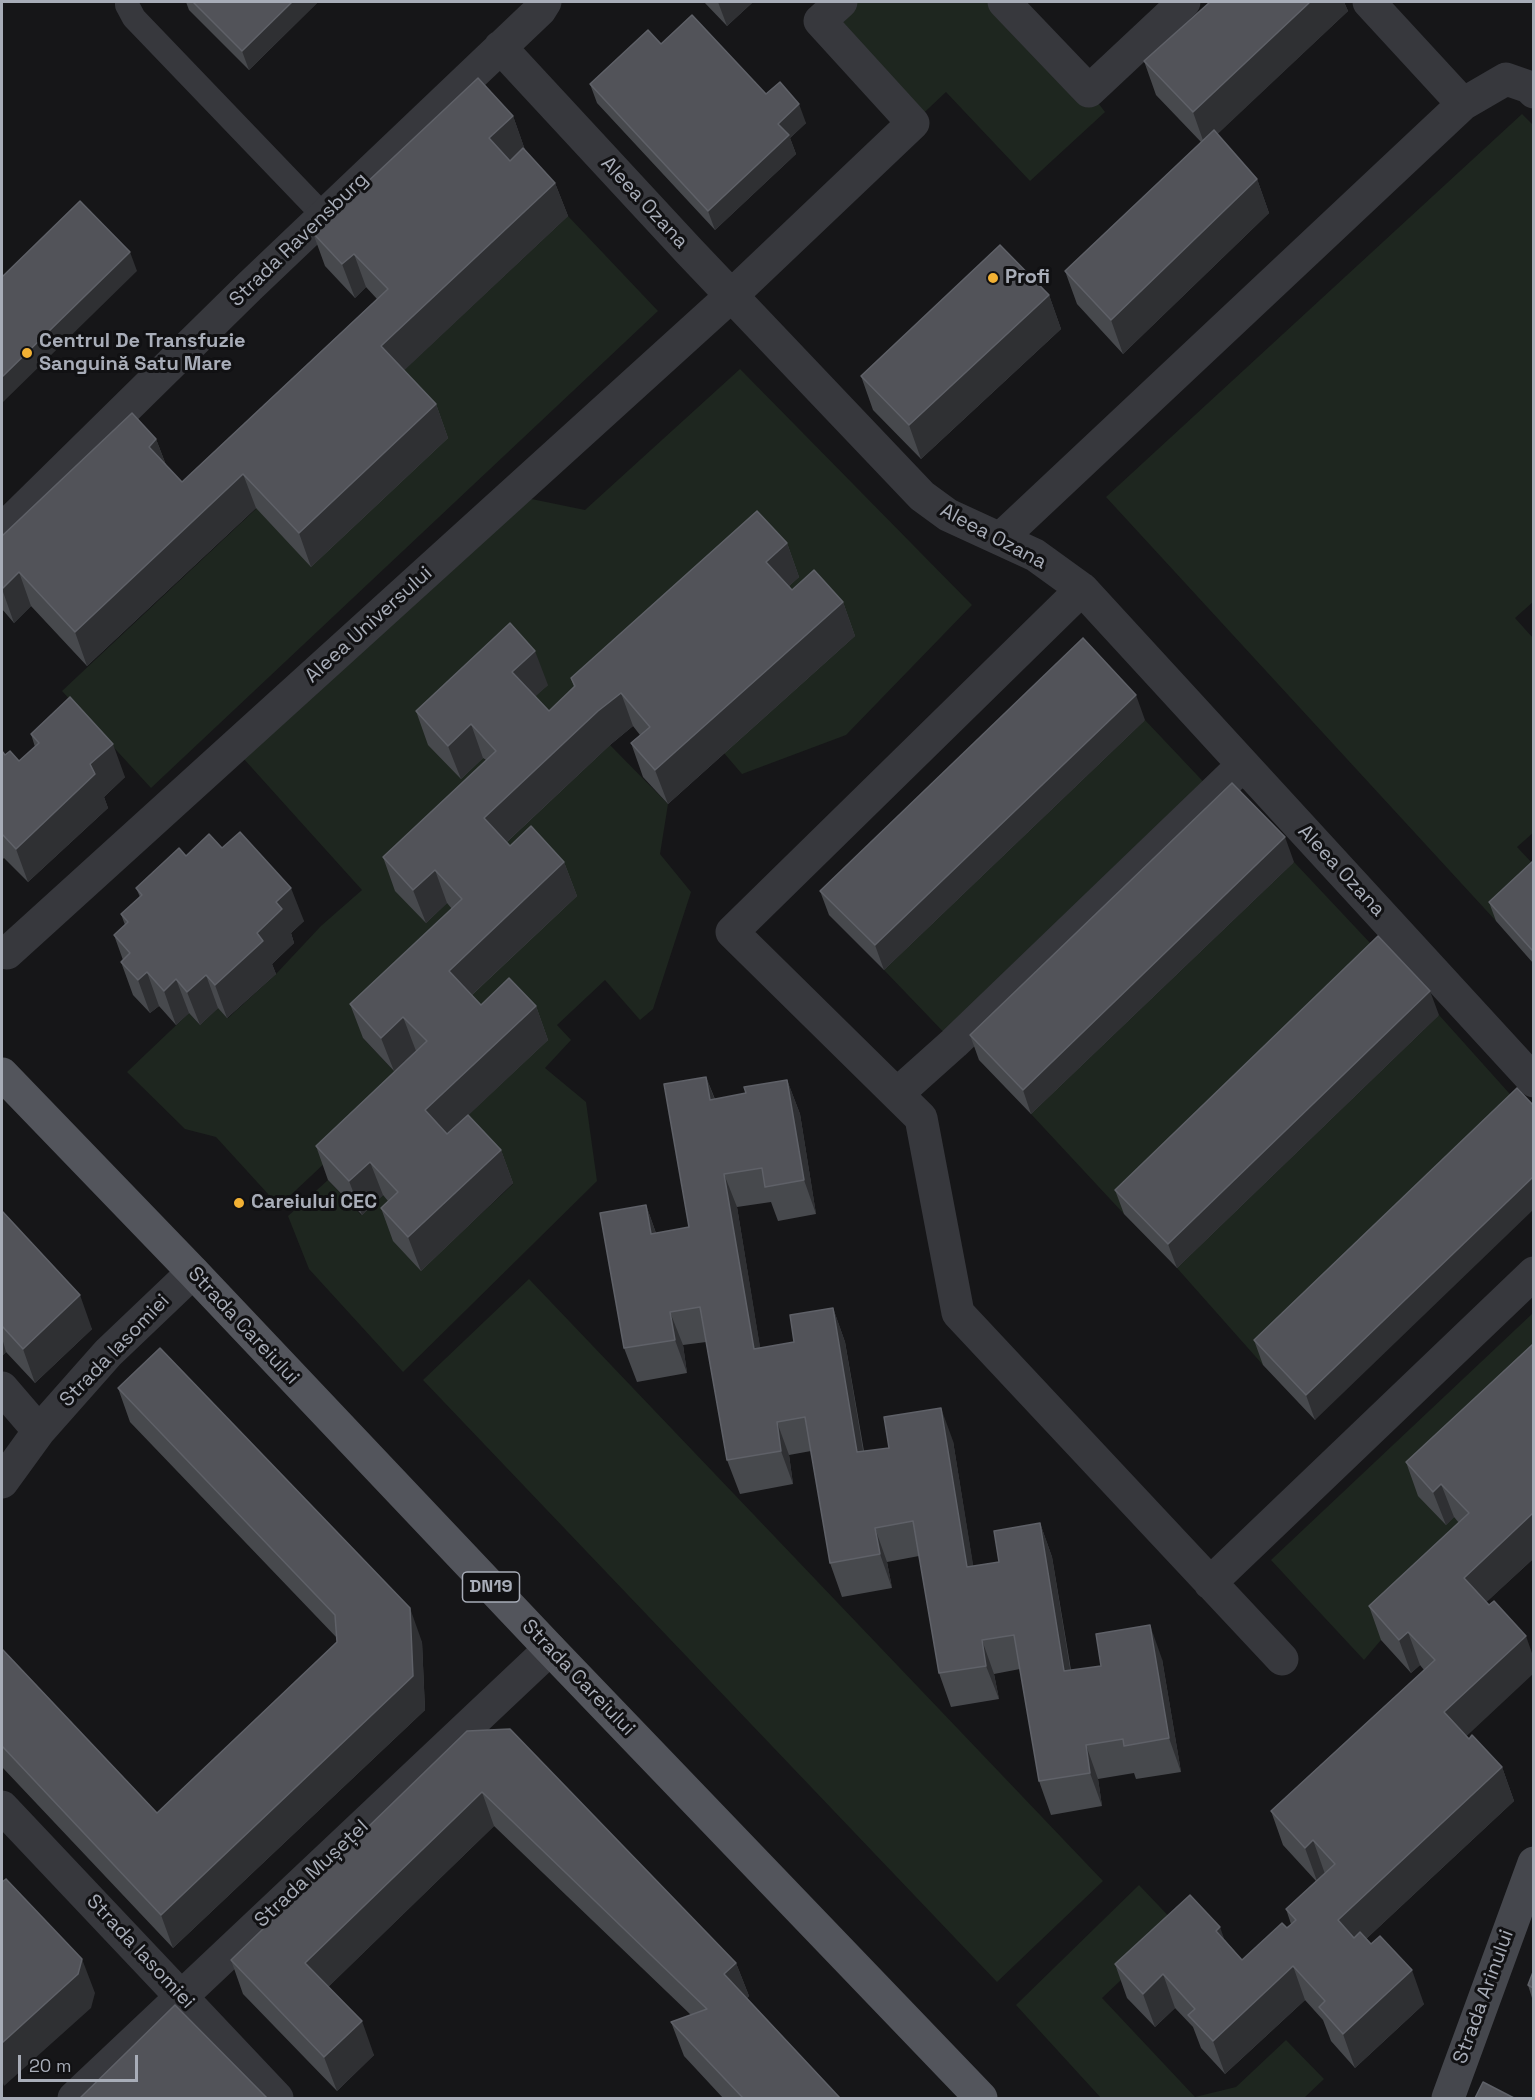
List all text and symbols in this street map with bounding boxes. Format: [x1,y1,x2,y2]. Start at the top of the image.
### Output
street label: Aleea Ozana [595,152,693,254]
street label: Strada Ravensburg [225,168,373,312]
place label: Profi [1005,266,1050,290]
marker: Profi [986,271,1000,285]
place label: Centrul De Transfuzie Sanguină Satu Mare [39,330,246,377]
marker: Centrul De Transfuzie Sanguină Satu Mare [20,346,34,360]
street label: Aleea Ozana [936,499,1050,575]
street label: Aleea Universului [301,562,437,688]
street label: Aleea Ozana [1292,820,1390,922]
place label: Careiului CEC [251,1191,377,1215]
marker: Careiului CEC [232,1196,246,1210]
street label: Strada Careiului [182,1262,304,1390]
street label: Strada Iasomiei [55,1290,175,1412]
road number: DN19 [462,1572,520,1602]
street label: Strada Careiului [517,1615,639,1741]
street label: Strada Mușețel [250,1815,374,1933]
street label: Strada Iasomiei [81,1890,199,2014]
street label: Strada Arinului [1449,1927,1519,2067]
scale bar [21,2043,141,2081]
text: 20 m [29,2054,72,2077]

